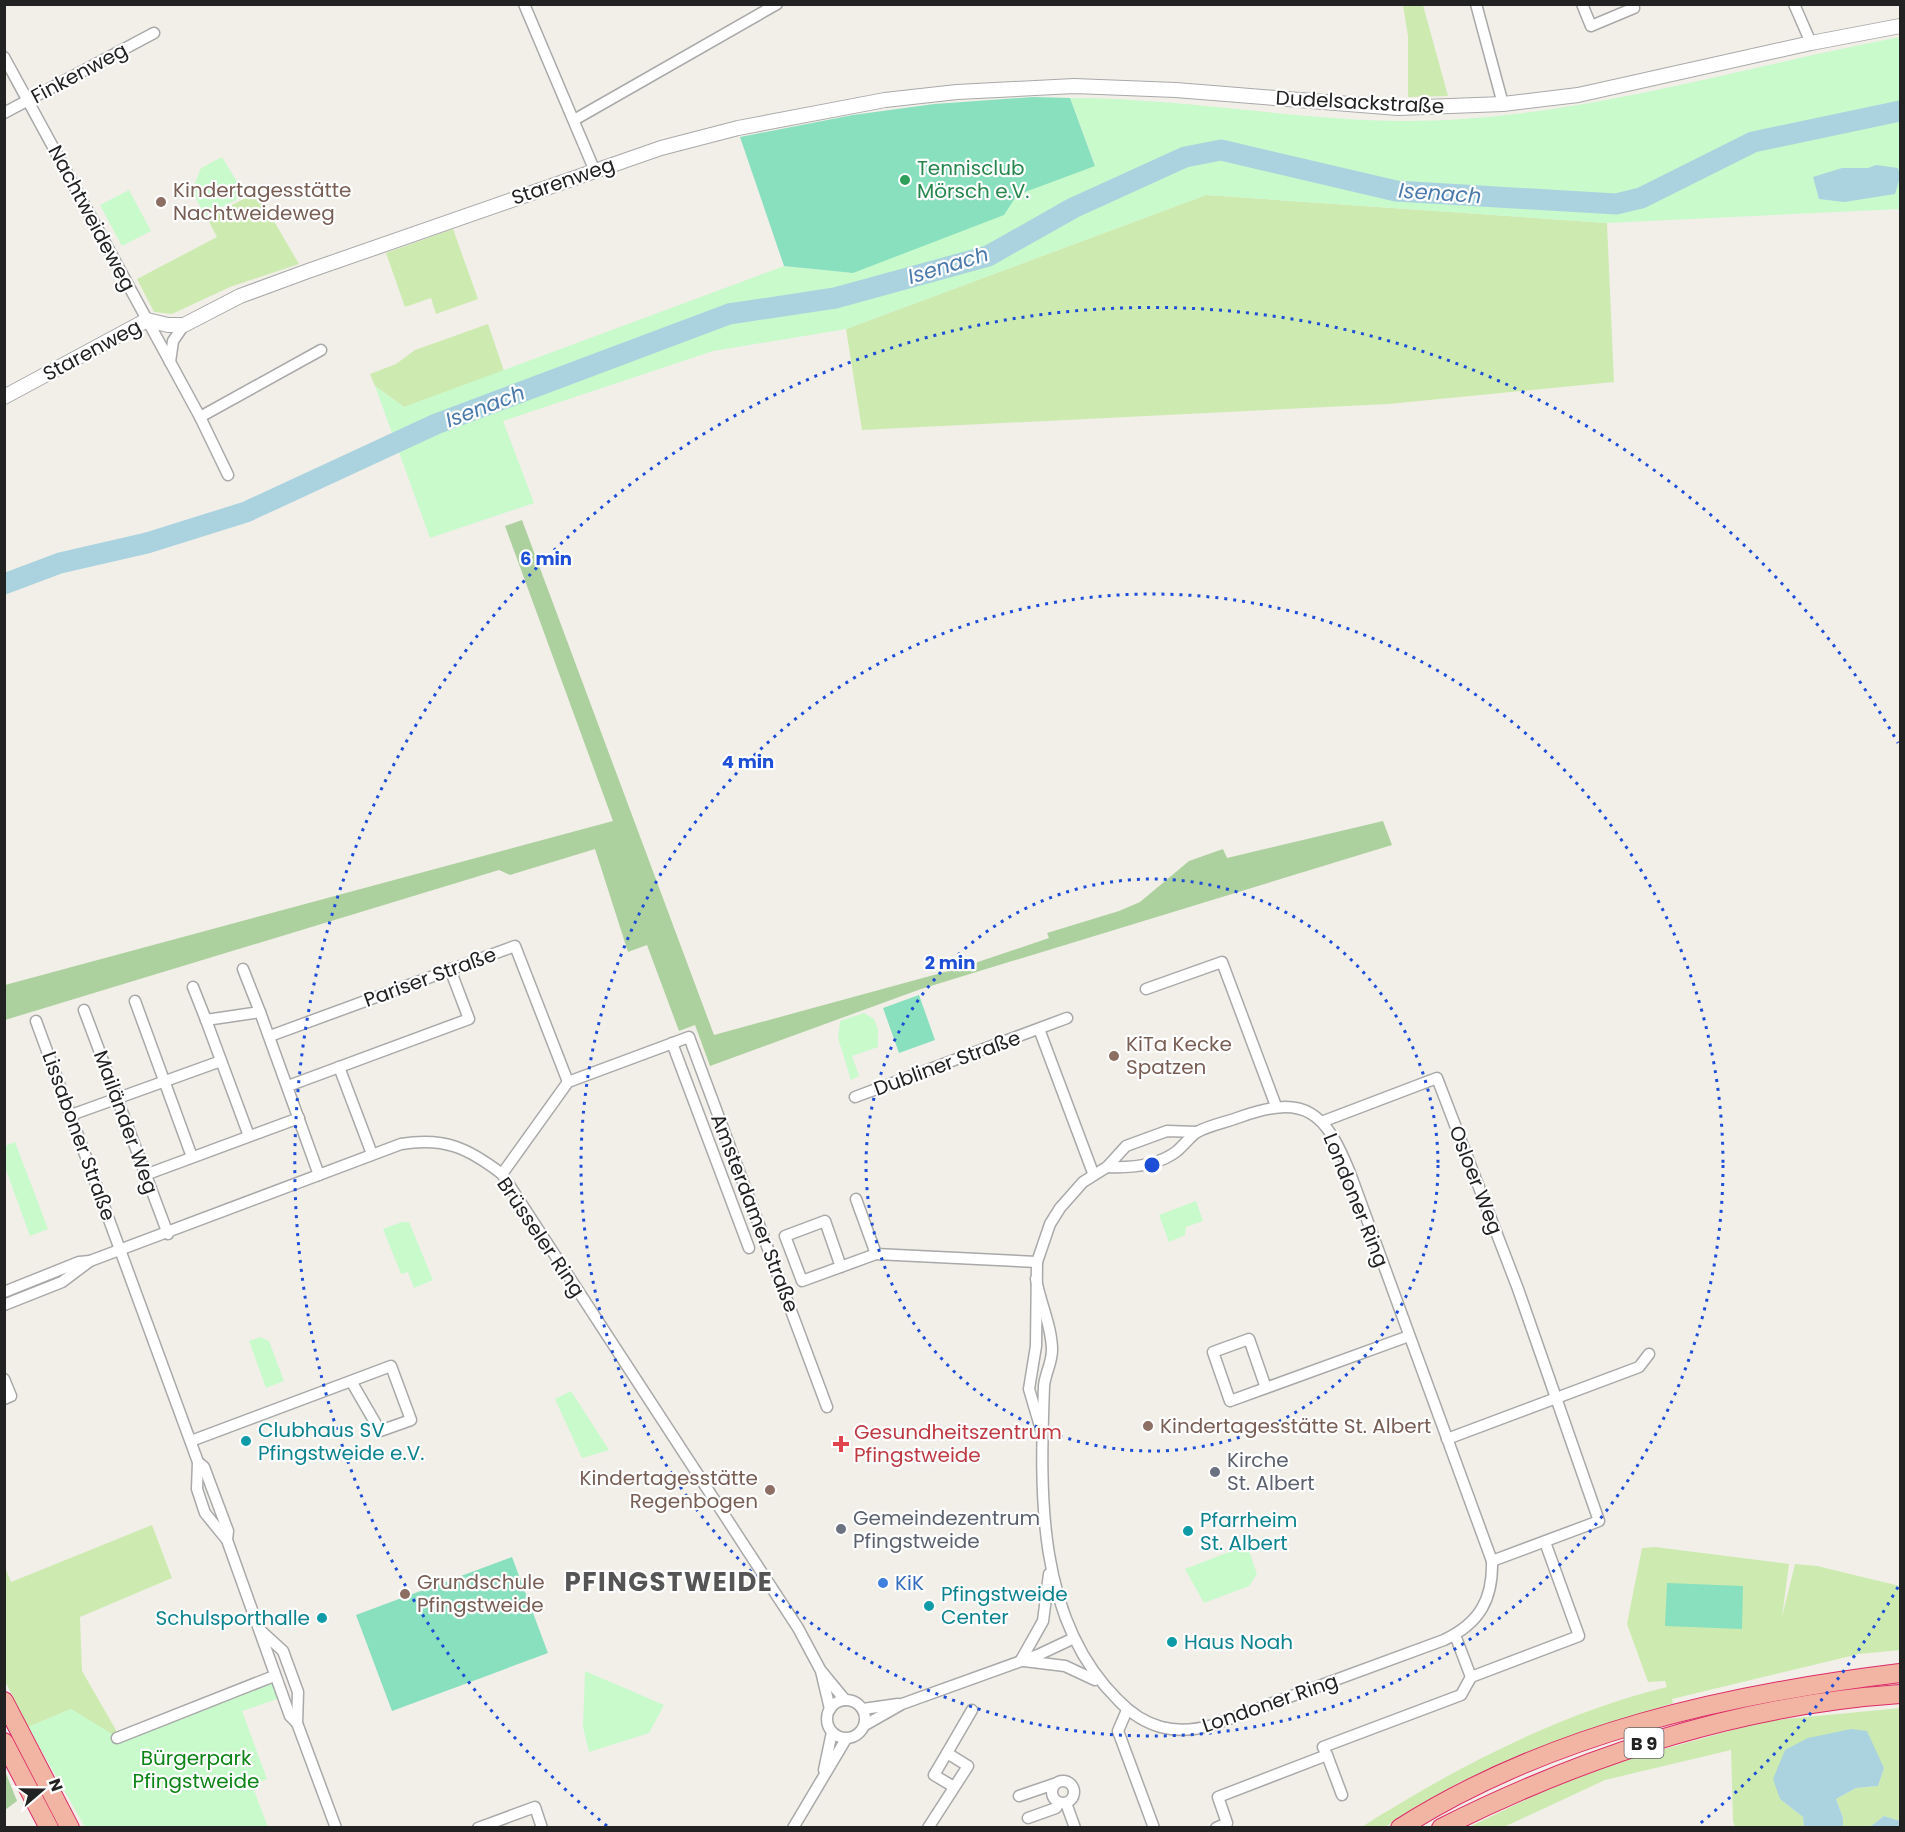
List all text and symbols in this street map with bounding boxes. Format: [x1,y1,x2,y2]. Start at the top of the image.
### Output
street label: Finkenweg [26,36,132,110]
street label: Dudelsackstraße [1275,84,1445,120]
street label: Nachtweideweg [42,140,142,296]
street label: Starenweg [508,150,618,212]
place label: Tennisclub Mörsch e.V. [917,154,1030,205]
marker: Tennisclub Mörsch e.V. [898,173,912,187]
place label: Kindertagesstätte Nachtweideweg [173,176,351,227]
water label: Isenach [1398,176,1482,210]
marker: Kindertagesstätte Nachtweideweg [154,195,168,209]
water label: Isenach [904,239,992,291]
street label: Starenweg [38,312,146,388]
water label: Isenach [441,378,529,434]
text: 6 min [520,546,572,571]
text: 4 min [722,749,774,774]
street label: Pariser Straße [360,940,500,1014]
text: 2 min [925,950,975,975]
street label: Dubliner Straße [870,1023,1024,1103]
place label: KiTa Kecke Spatzen [1126,1030,1232,1081]
street label: Mailänder Weg [87,1046,165,1198]
street label: Lissaboner Straße [35,1047,123,1225]
marker: KiTa Kecke Spatzen [1107,1049,1121,1063]
street label: Amsterdamer Straße [704,1110,806,1316]
street label: Osloer Weg [1442,1122,1510,1238]
street label: Londoner Ring [1316,1129,1396,1271]
centre of rings [1142,1155,1162,1175]
street label: Brüsseler Ring [490,1171,592,1303]
place label: Kindertagesstätte St. Albert [1160,1412,1431,1440]
place label: Clubhaus SV Pfingstweide e.V. [258,1416,424,1467]
place label: Gesundheitszentrum Pfingstweide [854,1418,1062,1469]
marker: Kindertagesstätte St. Albert [1141,1419,1155,1433]
marker: Clubhaus SV Pfingstweide e.V. [239,1434,253,1448]
marker: Gesundheitszentrum Pfingstweide [832,1435,850,1453]
place label: Kirche St. Albert [1227,1446,1315,1497]
place label: Kindertagesstätte Regenbogen [580,1464,758,1515]
marker: Kirche St. Albert [1208,1465,1222,1479]
marker: Kindertagesstätte Regenbogen [763,1483,777,1497]
place label: Gemeindezentrum Pfingstweide [853,1504,1040,1555]
place label: Pfarrheim St. Albert [1200,1506,1297,1557]
marker: Gemeindezentrum Pfingstweide [834,1522,848,1536]
marker: Pfarrheim St. Albert [1181,1524,1195,1538]
district label: PFINGSTWEIDE [565,1564,773,1600]
place label: Grundschule Pfingstweide [417,1568,545,1619]
place label: KiK [895,1569,924,1597]
marker: KiK [876,1576,890,1590]
place label: Pfingstweide Center [941,1580,1068,1631]
marker: Grundschule Pfingstweide [398,1587,412,1601]
marker: Pfingstweide Center [922,1599,936,1613]
place label: Schulsporthalle [156,1604,310,1632]
marker: Schulsporthalle [315,1611,329,1625]
place label: Haus Noah [1184,1628,1293,1656]
marker: Haus Noah [1165,1635,1179,1649]
street label: Londoner Ring [1198,1667,1342,1739]
road number: B 9 [1624,1728,1664,1758]
park label: Bürgerpark Pfingstweide [133,1744,259,1795]
north arrow [12,1760,72,1820]
text: N [43,1775,68,1795]

